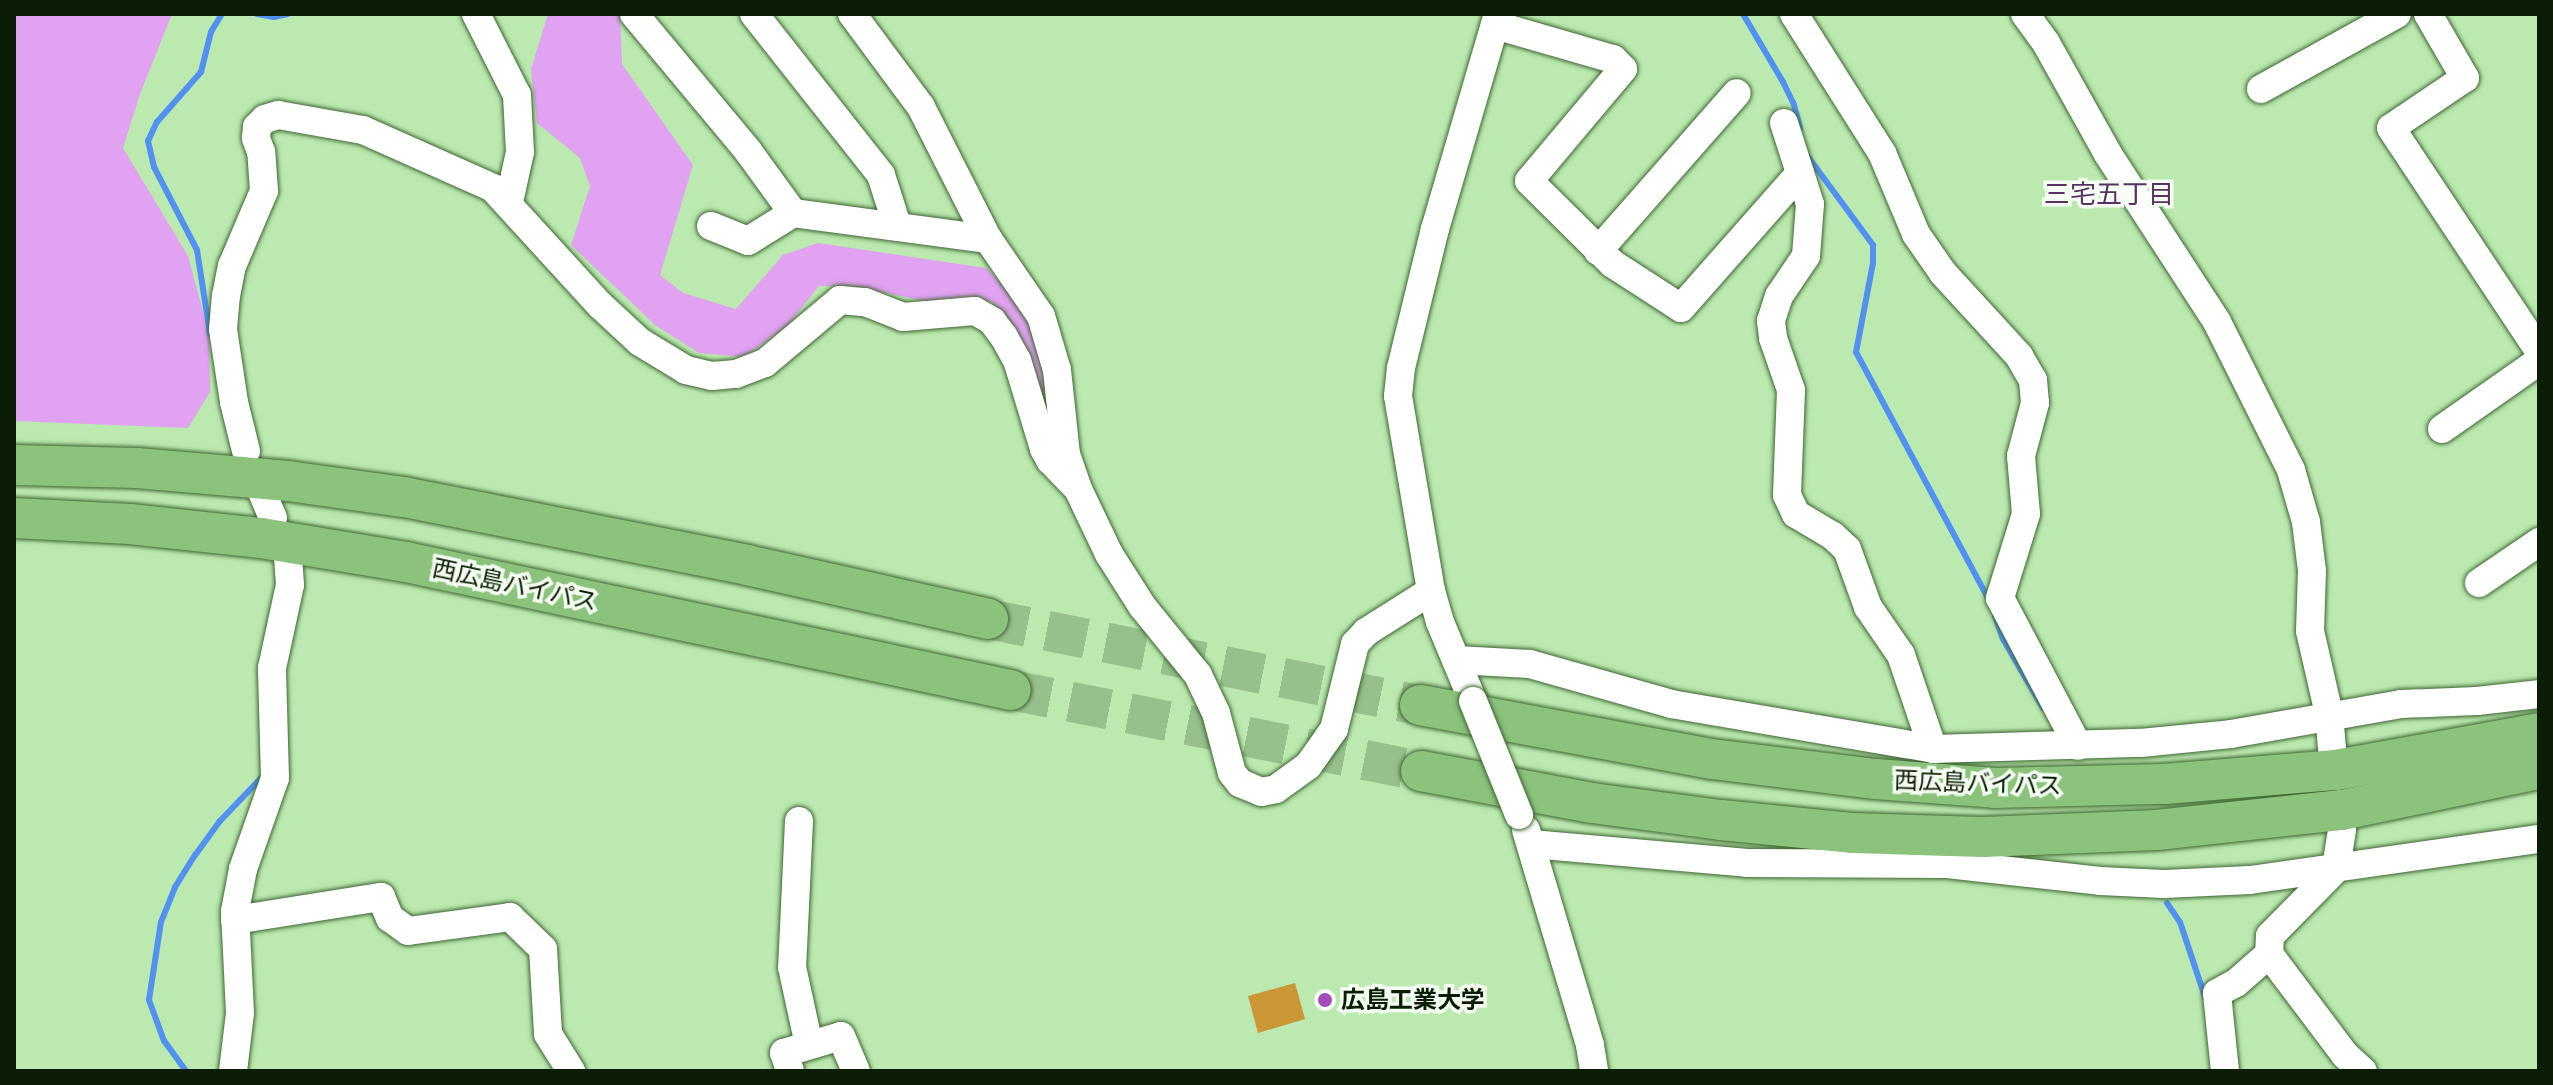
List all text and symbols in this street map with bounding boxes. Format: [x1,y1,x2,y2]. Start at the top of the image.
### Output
district label: 三宅五丁目 [2044,179,2174,211]
street label: 西広島バイパス [430,553,600,617]
street label: 西広島バイパス [1894,766,2062,800]
place label: 広島工業大学 [1341,986,1485,1014]
marker: 広島工業大学 [1316,991,1334,1009]

